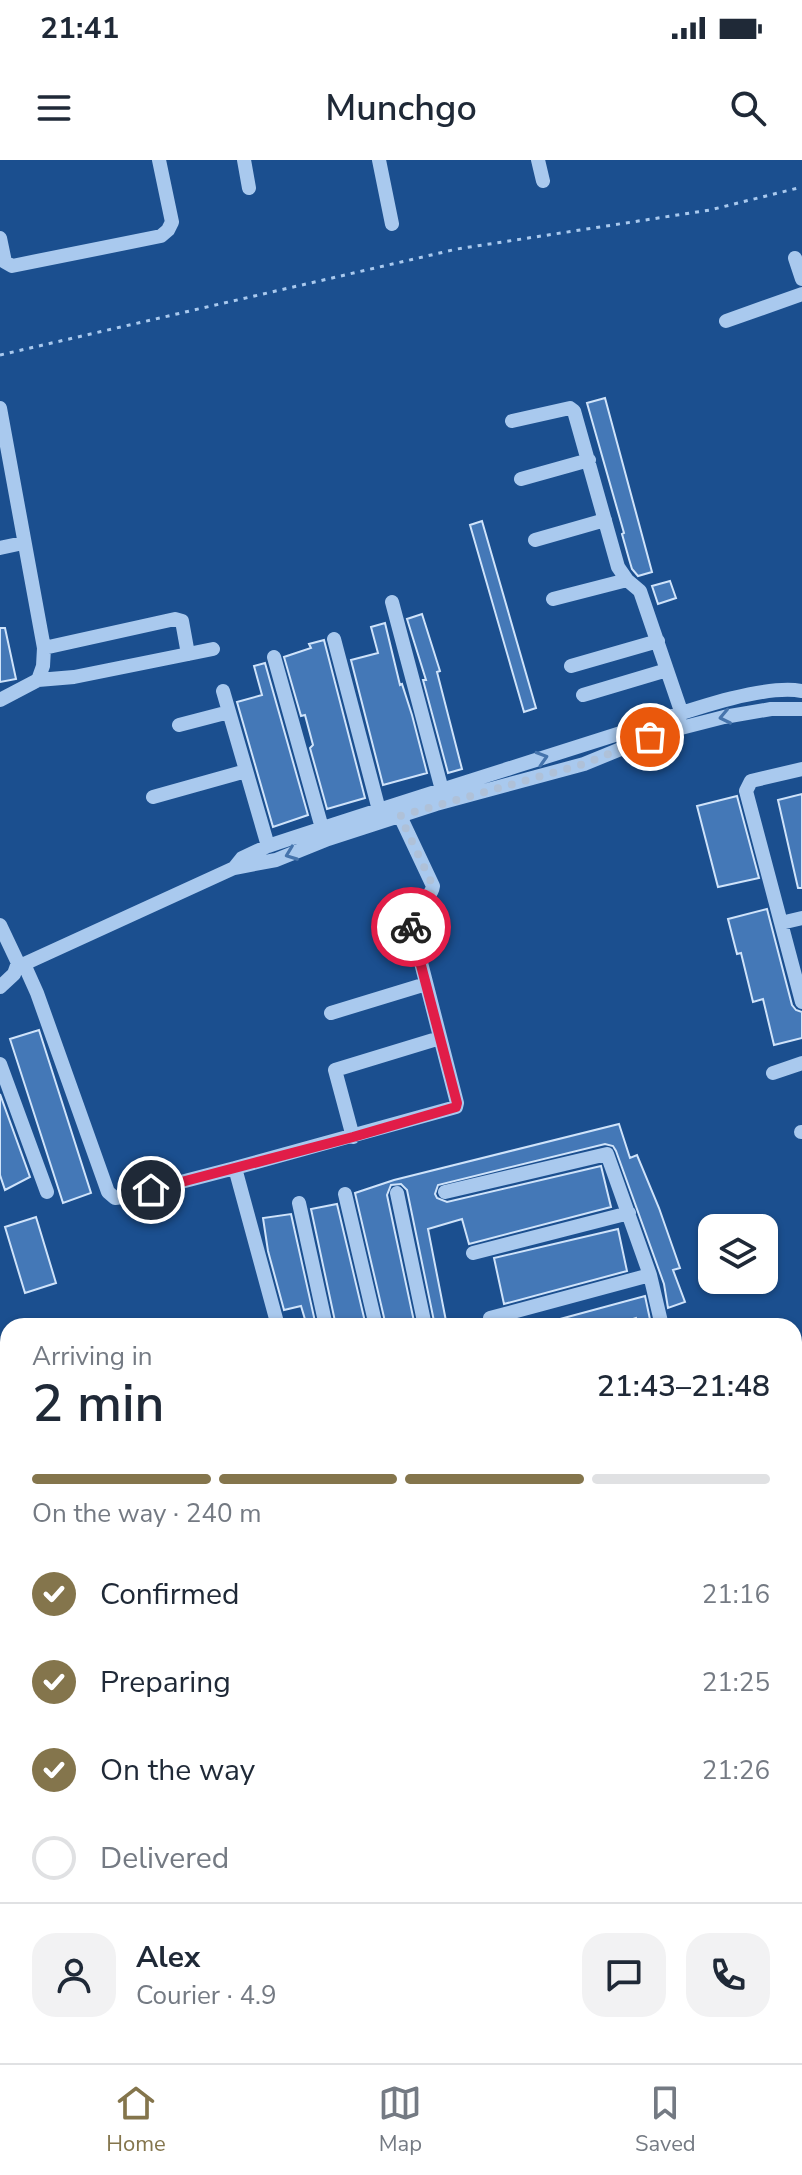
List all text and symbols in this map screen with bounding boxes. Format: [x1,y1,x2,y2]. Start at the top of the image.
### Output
text: 21:41 [40,8,119,49]
text: Munchgo [325,84,477,133]
icon: menu [32,86,76,130]
icon: search [726,86,770,130]
pin [616,703,684,771]
one-way arrow [718,708,732,725]
icon: bag [628,715,672,759]
one-way arrow [535,751,549,767]
one-way arrow [284,844,298,861]
courier [371,887,451,967]
icon: bike [389,905,433,949]
pin [117,1156,185,1224]
icon: home [129,1168,173,1212]
map controls [698,1214,778,1294]
button: layers [698,1214,778,1294]
text: Arriving in [32,1339,153,1374]
text: 21:43–21:48 [597,1366,770,1407]
text: 2 min [32,1368,165,1439]
text: On the way · 240 m [32,1496,261,1531]
icon: check [32,1572,76,1616]
text: Confirmed [100,1574,240,1615]
text: 21:16 [702,1577,770,1612]
icon: check [32,1660,76,1704]
text: Preparing [100,1662,231,1703]
text: 21:25 [702,1665,770,1700]
icon: check [32,1748,76,1792]
text: On the way [100,1750,255,1791]
text: 21:26 [702,1753,770,1788]
text: Delivered [100,1838,229,1879]
button: person [32,1933,116,2017]
button: chat [582,1933,666,2017]
button: phone [686,1933,770,2017]
text: Alex [136,1937,200,1978]
text: Courier · 4.9 [136,1978,277,2013]
tab: Home [106,2081,166,2159]
tab: Map [378,2081,422,2159]
tab: Saved [635,2081,696,2159]

